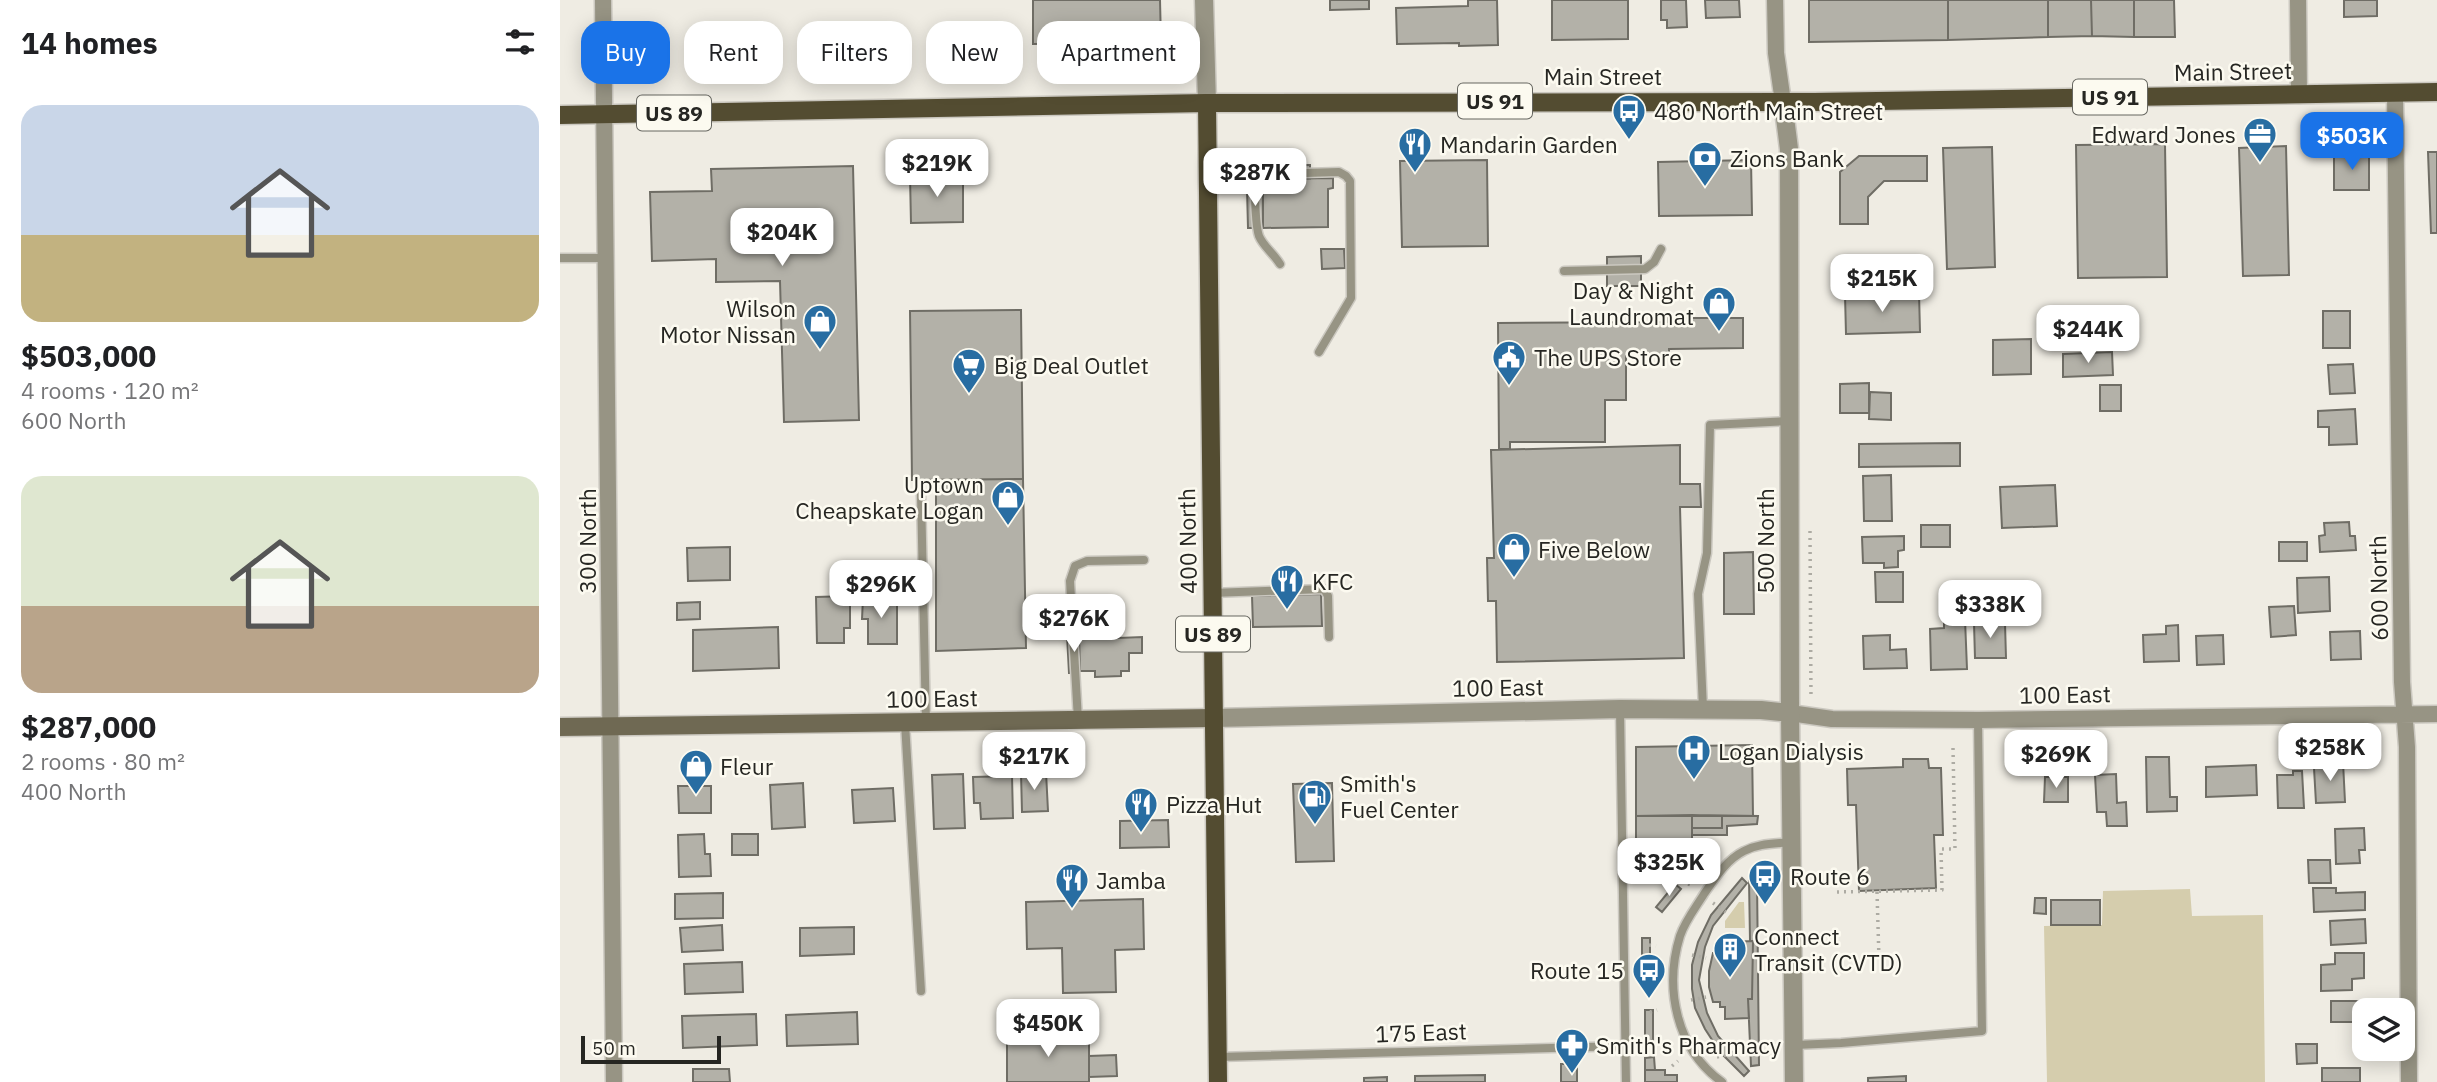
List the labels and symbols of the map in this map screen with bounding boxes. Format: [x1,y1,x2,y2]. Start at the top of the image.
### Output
street label: Main Street [2174,55,2292,87]
street label: Main Street [1544,61,1662,91]
road number: US 91 [2073,80,2147,114]
road number: US 91 [1458,84,1532,119]
bus stop icon: 480 North Main Street [1610,92,1648,141]
road number: US 89 [637,96,711,130]
place label: 480 North Main Street [1654,96,1883,126]
pin: $503K [2303,113,2401,172]
office icon: Edward Jones [2241,115,2279,164]
place label: Edward Jones [2091,119,2236,149]
restaurant icon: Mandarin Garden [1396,125,1434,174]
place label: Mandarin Garden [1440,129,1618,159]
bank icon: Zions Bank [1686,139,1724,188]
pin: $219K [888,140,986,199]
place label: Zions Bank [1730,143,1844,173]
pin: $287K [1206,148,1304,208]
pin: $204K [733,208,831,268]
pin: $215K [1833,254,1931,314]
place label: Day & Night Laundromat [1569,275,1694,331]
shop icon: Day & Night Laundromat [1700,284,1738,333]
place label: Wilson Motor Nissan [660,293,796,349]
shop icon: Wilson Motor Nissan [801,302,839,351]
pin: $244K [2039,306,2137,365]
public building icon: The UPS Store [1490,338,1528,387]
place label: The UPS Store [1534,342,1682,372]
supermarket icon: Big Deal Outlet [950,346,988,395]
place label: Big Deal Outlet [994,350,1149,380]
place label: Uptown Cheapskate Logan [795,469,984,525]
shop icon: Uptown Cheapskate Logan [989,478,1027,527]
street label: 300 North [572,488,602,594]
street label: 400 North [1171,488,1203,594]
street label: 500 North [1750,488,1780,594]
shop icon: Five Below [1495,530,1533,579]
place label: Five Below [1538,534,1650,564]
street label: 600 North [2362,535,2394,641]
pin: $296K [832,560,930,620]
restaurant icon: KFC [1268,562,1306,611]
place label: KFC [1312,566,1353,596]
pin: $338K [1941,580,2039,640]
pin: $276K [1025,594,1123,654]
road number: US 89 [1176,616,1250,652]
street label: 100 East [1452,671,1544,703]
street label: 100 East [2019,678,2111,710]
street label: 100 East [886,682,978,714]
pin: $258K [2281,724,2379,783]
pin: $269K [2007,730,2105,790]
pin: $217K [985,732,1083,792]
hospital icon: Logan Dialysis [1675,732,1713,781]
place label: Logan Dialysis [1718,736,1864,766]
shop icon: Fleur [677,747,715,796]
place label: Fleur [720,751,774,781]
place label: Smith's Fuel Center [1340,768,1459,824]
fuel station icon: Smith's Fuel Center [1296,777,1334,826]
restaurant icon: Pizza Hut [1122,785,1160,834]
place label: Pizza Hut [1166,789,1262,819]
pin: $325K [1620,838,1718,898]
bus stop icon: Route 6 [1746,857,1784,906]
restaurant icon: Jamba [1053,861,1091,910]
place label: Route 6 [1790,861,1870,891]
place label: Jamba [1096,865,1166,895]
place label: Connect Transit (CVTD) [1754,921,1903,977]
building icon: Connect Transit (CVTD) [1711,930,1749,979]
bus stop icon: Route 15 [1630,951,1668,1000]
place label: Route 15 [1530,955,1624,985]
pin: $450K [999,1000,1097,1059]
street label: 175 East [1375,1015,1467,1049]
pharmacy icon: Smith's Pharmacy [1553,1026,1591,1075]
place label: Smith's Pharmacy [1596,1030,1782,1060]
scale bar [581,1033,721,1065]

